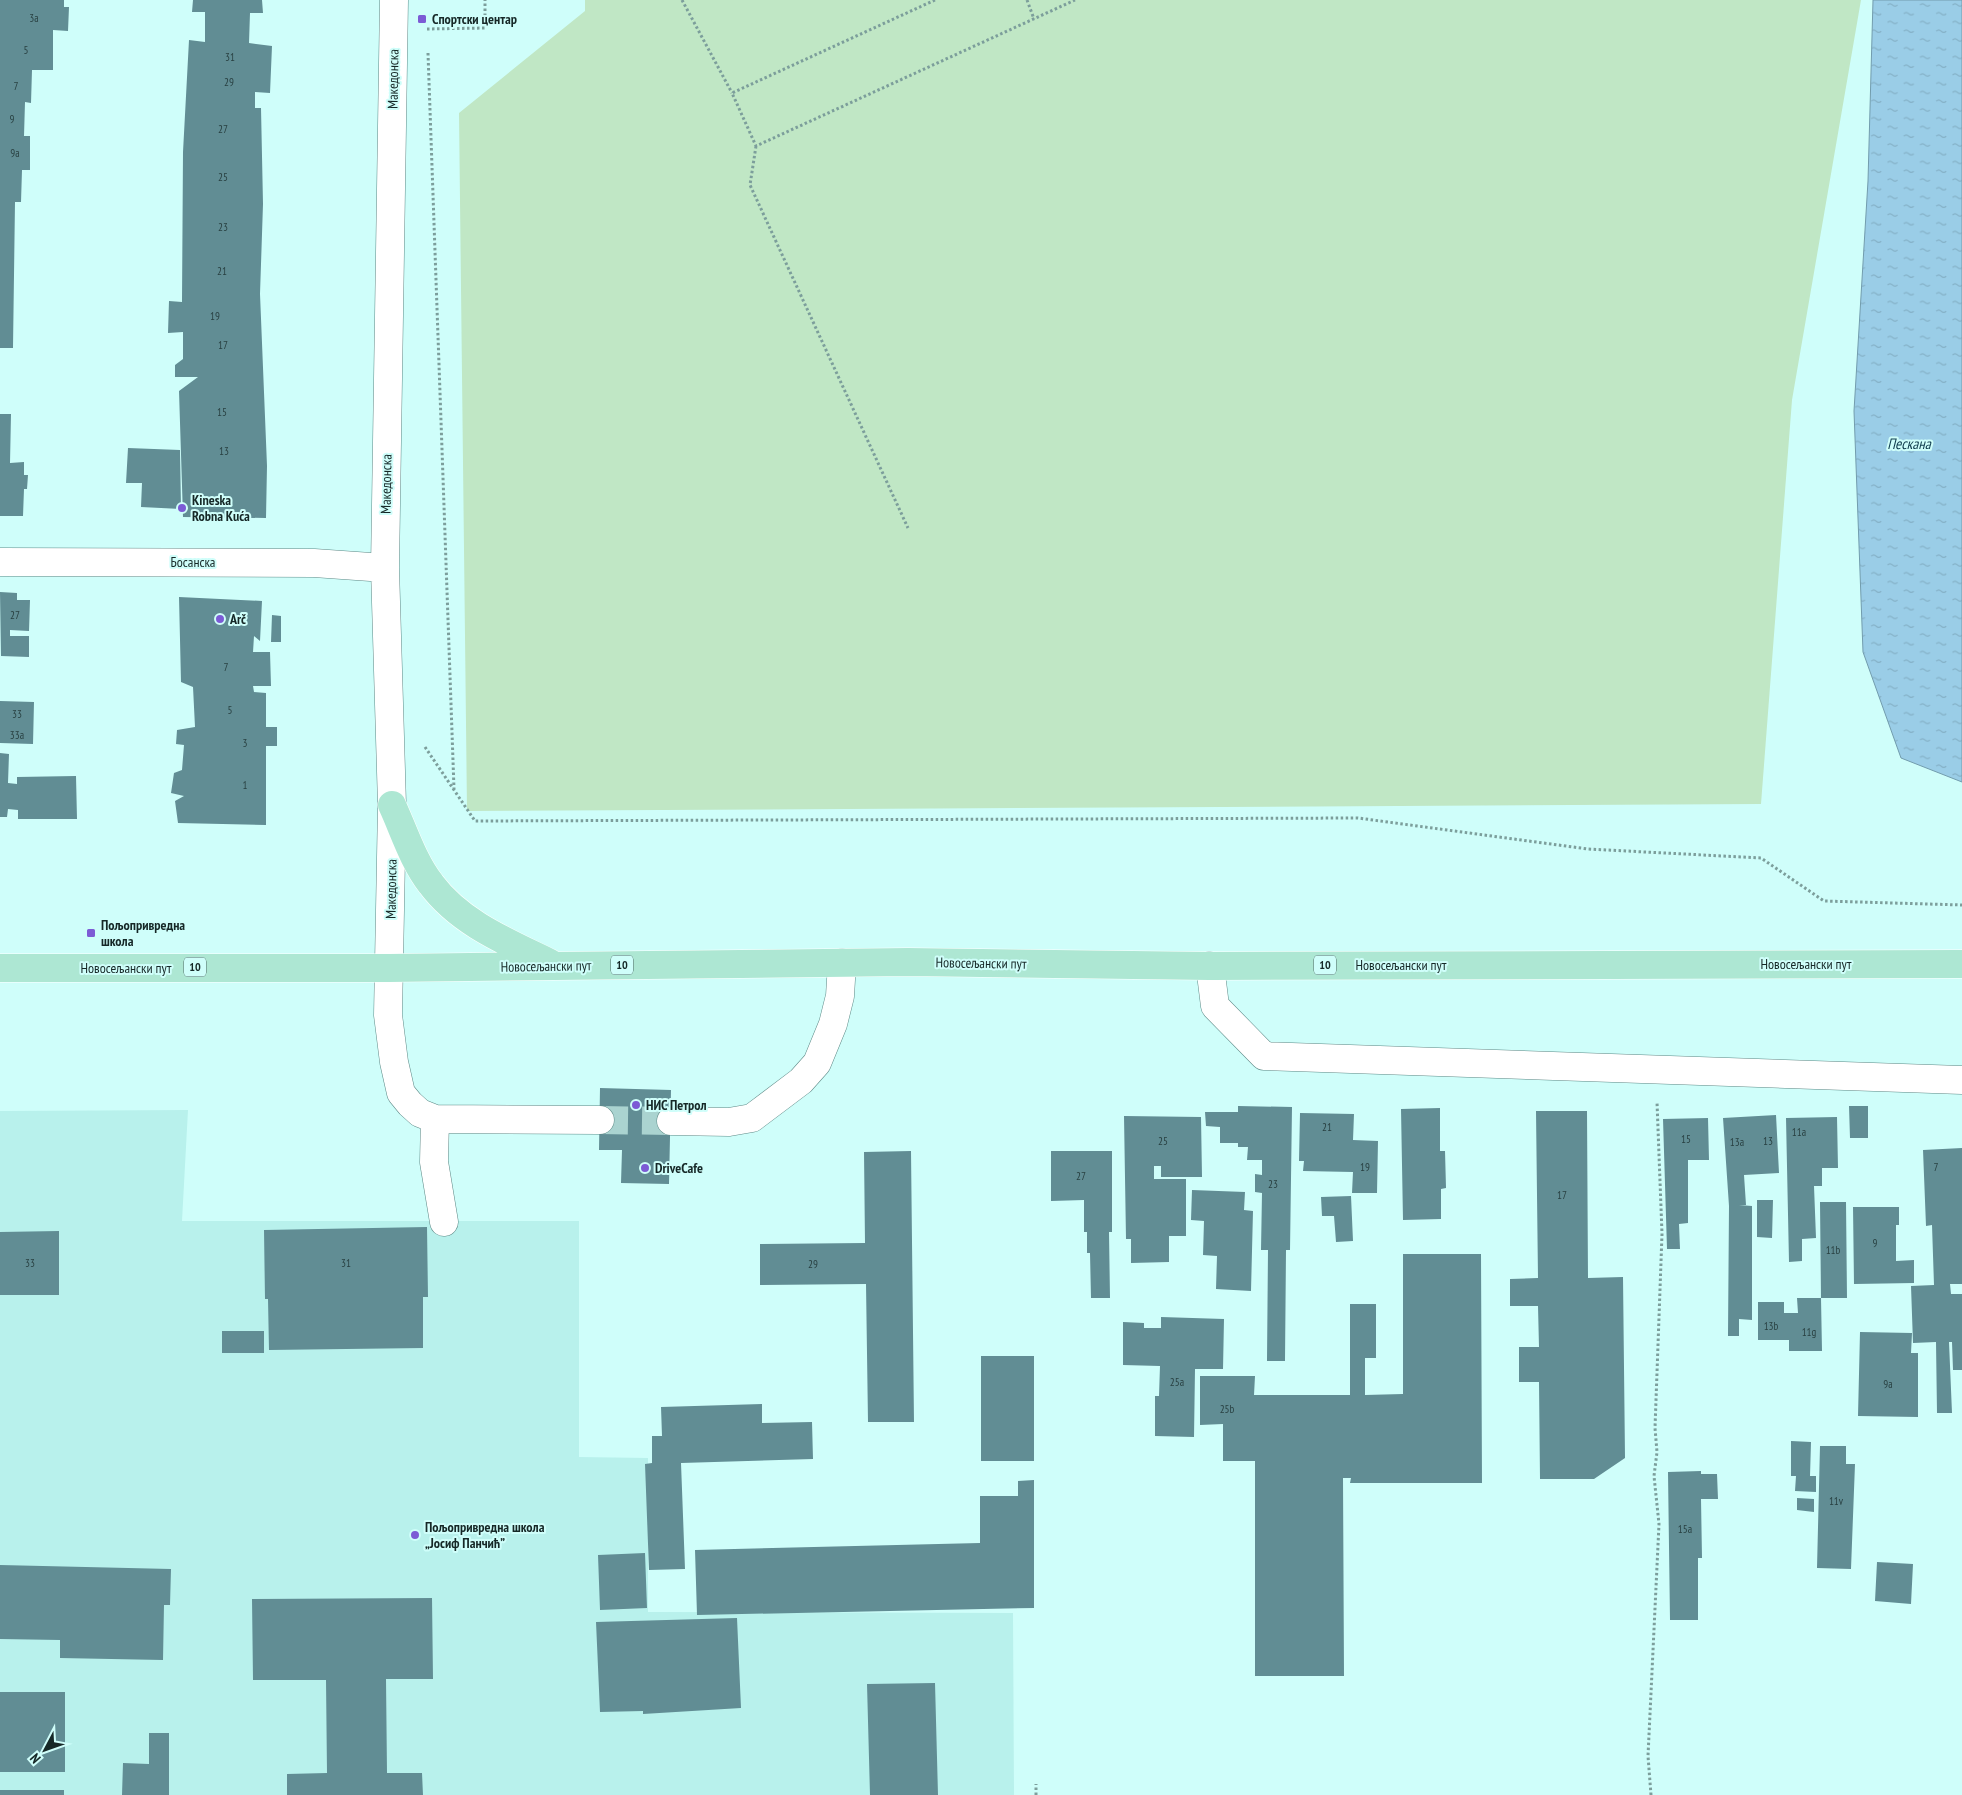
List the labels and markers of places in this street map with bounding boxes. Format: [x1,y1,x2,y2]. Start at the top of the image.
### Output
place label: Спортски центар [432,10,517,28]
marker: Спортски центар [416,13,428,25]
place label: Kineska Robna Kuća [192,491,250,525]
marker: Kineska Robna Kuća [176,502,188,514]
place label: Arč [229,610,246,628]
marker: Arč [214,613,226,625]
place label: Пољопривредна школа [101,916,185,950]
marker: Пољопривредна школа [85,927,97,939]
place label: НИС Петрол [646,1096,707,1114]
marker: НИС Петрол [630,1099,642,1111]
place label: DriveCafe [655,1159,703,1177]
marker: DriveCafe [639,1162,651,1174]
place label: Пољопривредна школа „Јосиф Панчић” [425,1518,545,1552]
marker: Пољопривредна школа „Јосиф Панчић” [409,1529,421,1541]

